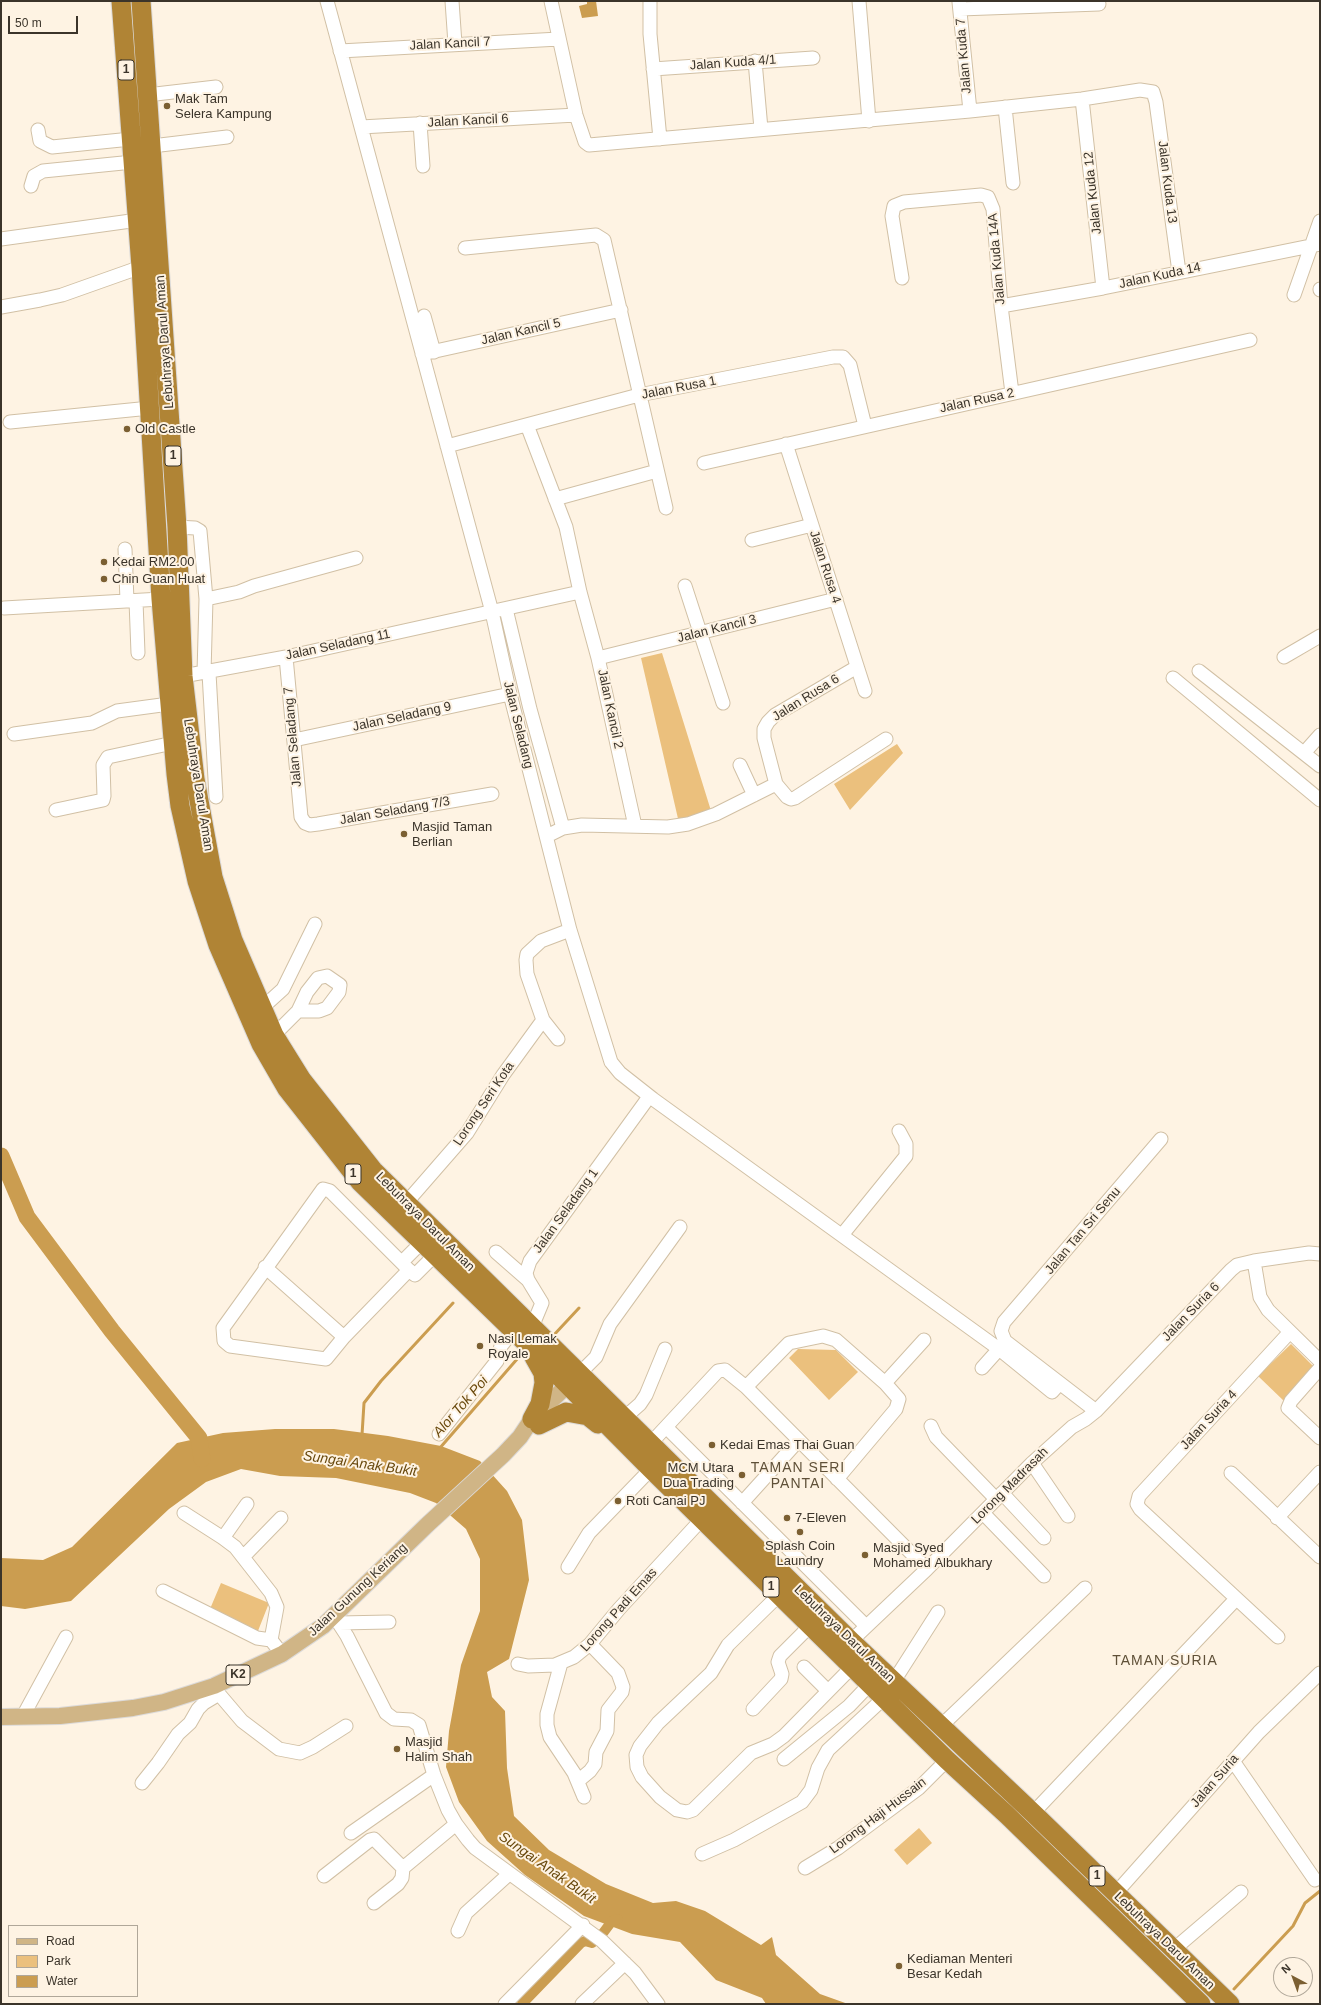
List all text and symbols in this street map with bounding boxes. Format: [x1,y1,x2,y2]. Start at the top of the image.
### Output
scale bar [10,8,80,34]
text: 50 m [15,16,42,30]
street label: Jalan Kuda 7 [953,18,975,94]
street label: Jalan Kancil 7 [409,34,491,54]
street label: Jalan Kuda 4/1 [689,52,777,74]
road number: 1 [118,60,134,80]
place label: Mak Tam Selera Kampung [175,91,272,122]
marker: Mak Tam Selera Kampung [162,101,172,111]
street label: Jalan Kancil 6 [427,111,509,131]
street label: Jalan Kuda 13 [1154,140,1180,224]
street label: Jalan Kuda 12 [1081,151,1105,235]
street label: Jalan Kuda 14A [985,213,1009,305]
street label: Jalan Kuda 14 [1118,260,1202,292]
street label: Lebuhraya Darul Aman [153,275,177,409]
street label: Jalan Kancil 5 [480,315,562,349]
street label: Jalan Rusa 1 [640,373,718,403]
street label: Jalan Rusa 2 [938,385,1016,417]
place label: Old Castle [135,421,196,437]
marker: Old Castle [122,424,132,434]
road number: 1 [165,446,181,466]
street label: Jalan Rusa 4 [806,529,844,605]
place label: Kedai RM2.00 [112,554,194,570]
marker: Kedai RM2.00 [99,557,109,567]
place label: Chin Guan Huat [112,571,205,587]
marker: Chin Guan Huat [99,574,109,584]
street label: Jalan Kancil 3 [676,612,758,646]
street label: Jalan Seladang 11 [284,626,392,664]
street label: Jalan Kancil 2 [594,668,626,750]
street label: Jalan Rusa 6 [770,671,842,725]
street label: Jalan Seladang [500,680,536,770]
street label: Jalan Seladang 7 [281,686,305,788]
street label: Jalan Seladang 9 [351,699,453,735]
street label: Lebuhraya Darul Aman [180,718,216,852]
street label: Jalan Seladang 7/3 [339,794,451,828]
place label: Masjid Taman Berlian [412,819,492,850]
marker: Masjid Taman Berlian [399,829,409,839]
street label: Lorong Seri Kota [450,1059,518,1149]
road number: 1 [345,1164,361,1184]
street label: Jalan Seladang 1 [530,1166,602,1256]
street label: Lebuhraya Darul Aman [372,1169,478,1275]
street label: Jalan Tan Sri Senu [1042,1184,1124,1278]
street label: Jalan Suria 6 [1159,1279,1223,1345]
place label: Nasi Lemak Royale [488,1331,557,1362]
marker: Nasi Lemak Royale [475,1341,485,1351]
water label: Alor Tok Poi [430,1373,492,1441]
street label: Jalan Suria 4 [1177,1387,1241,1453]
place label: Kedai Emas Thai Guan [720,1437,854,1453]
marker: Kedai Emas Thai Guan [707,1440,717,1450]
street label: Lorong Madrasah [968,1444,1052,1528]
water label: Sungai Anak Bukit [302,1448,418,1480]
place label: MCM Utara Dua Trading [663,1460,734,1491]
district label: TAMAN SERI PANTAI [751,1460,845,1492]
marker: MCM Utara Dua Trading [737,1470,747,1480]
place label: Roti Canai PJ [626,1493,705,1509]
marker: Roti Canai PJ [613,1496,623,1506]
place label: 7-Eleven [795,1510,846,1526]
marker: 7-Eleven [782,1513,792,1523]
marker: Splash Coin Laundry [795,1527,805,1537]
place label: Splash Coin Laundry [765,1538,835,1569]
street label: Jalan Gunung Keriang [305,1540,411,1640]
place label: Masjid Syed Mohamed Albukhary [873,1540,992,1571]
marker: Masjid Syed Mohamed Albukhary [860,1550,870,1560]
street label: Lorong Padi Emas [577,1565,661,1655]
road number: 1 [763,1577,779,1597]
street label: Lebuhraya Darul Aman [790,1582,898,1686]
district label: TAMAN SURIA [1112,1653,1218,1669]
road number: K2 [226,1665,250,1685]
place label: Masjid Halim Shah [405,1734,472,1765]
marker: Masjid Halim Shah [392,1744,402,1754]
street label: Jalan Suria [1188,1751,1242,1811]
street label: Lorong Haji Hussain [827,1775,929,1857]
water label: Sungai Anak Bukit [495,1828,599,1908]
road number: 1 [1089,1866,1105,1886]
street label: Lebuhraya Darul Aman [1110,1889,1218,1993]
legend [8,1925,138,1997]
text: Road [46,1934,75,1948]
place label: Kediaman Menteri Besar Kedah [907,1951,1012,1982]
text: Park [46,1954,71,1968]
north arrow [1273,1957,1313,1997]
marker: Kediaman Menteri Besar Kedah [894,1961,904,1971]
text: N [1279,1962,1293,1976]
text: Water [46,1974,78,1988]

